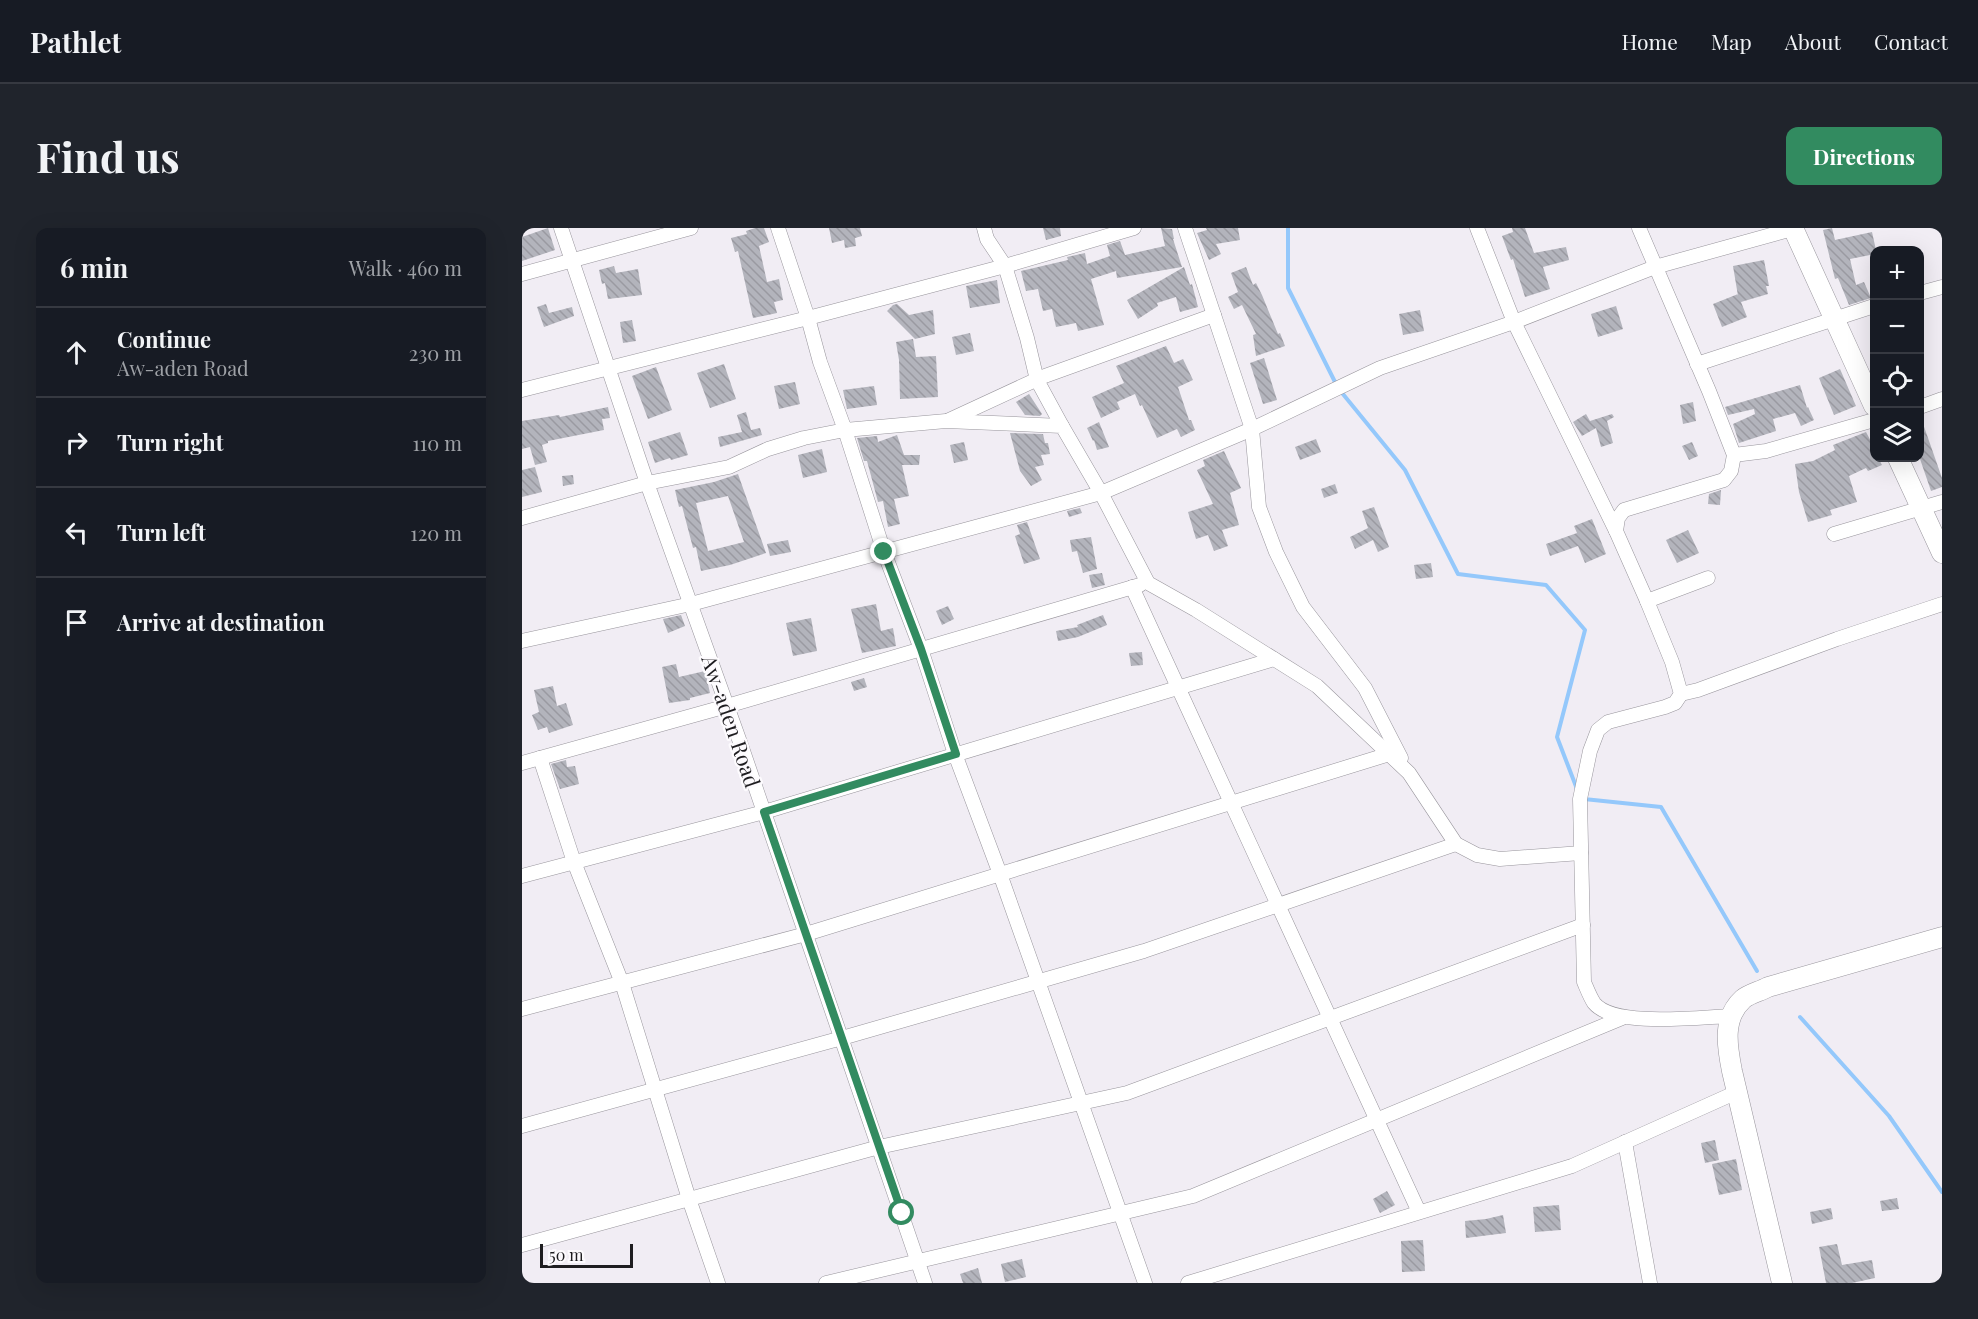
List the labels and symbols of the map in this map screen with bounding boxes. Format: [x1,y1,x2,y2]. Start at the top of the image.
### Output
route end [870,538,896,564]
street label: Aw-aden Road [696,650,768,791]
route start [888,1199,914,1225]
scale bar [540,1241,633,1268]

